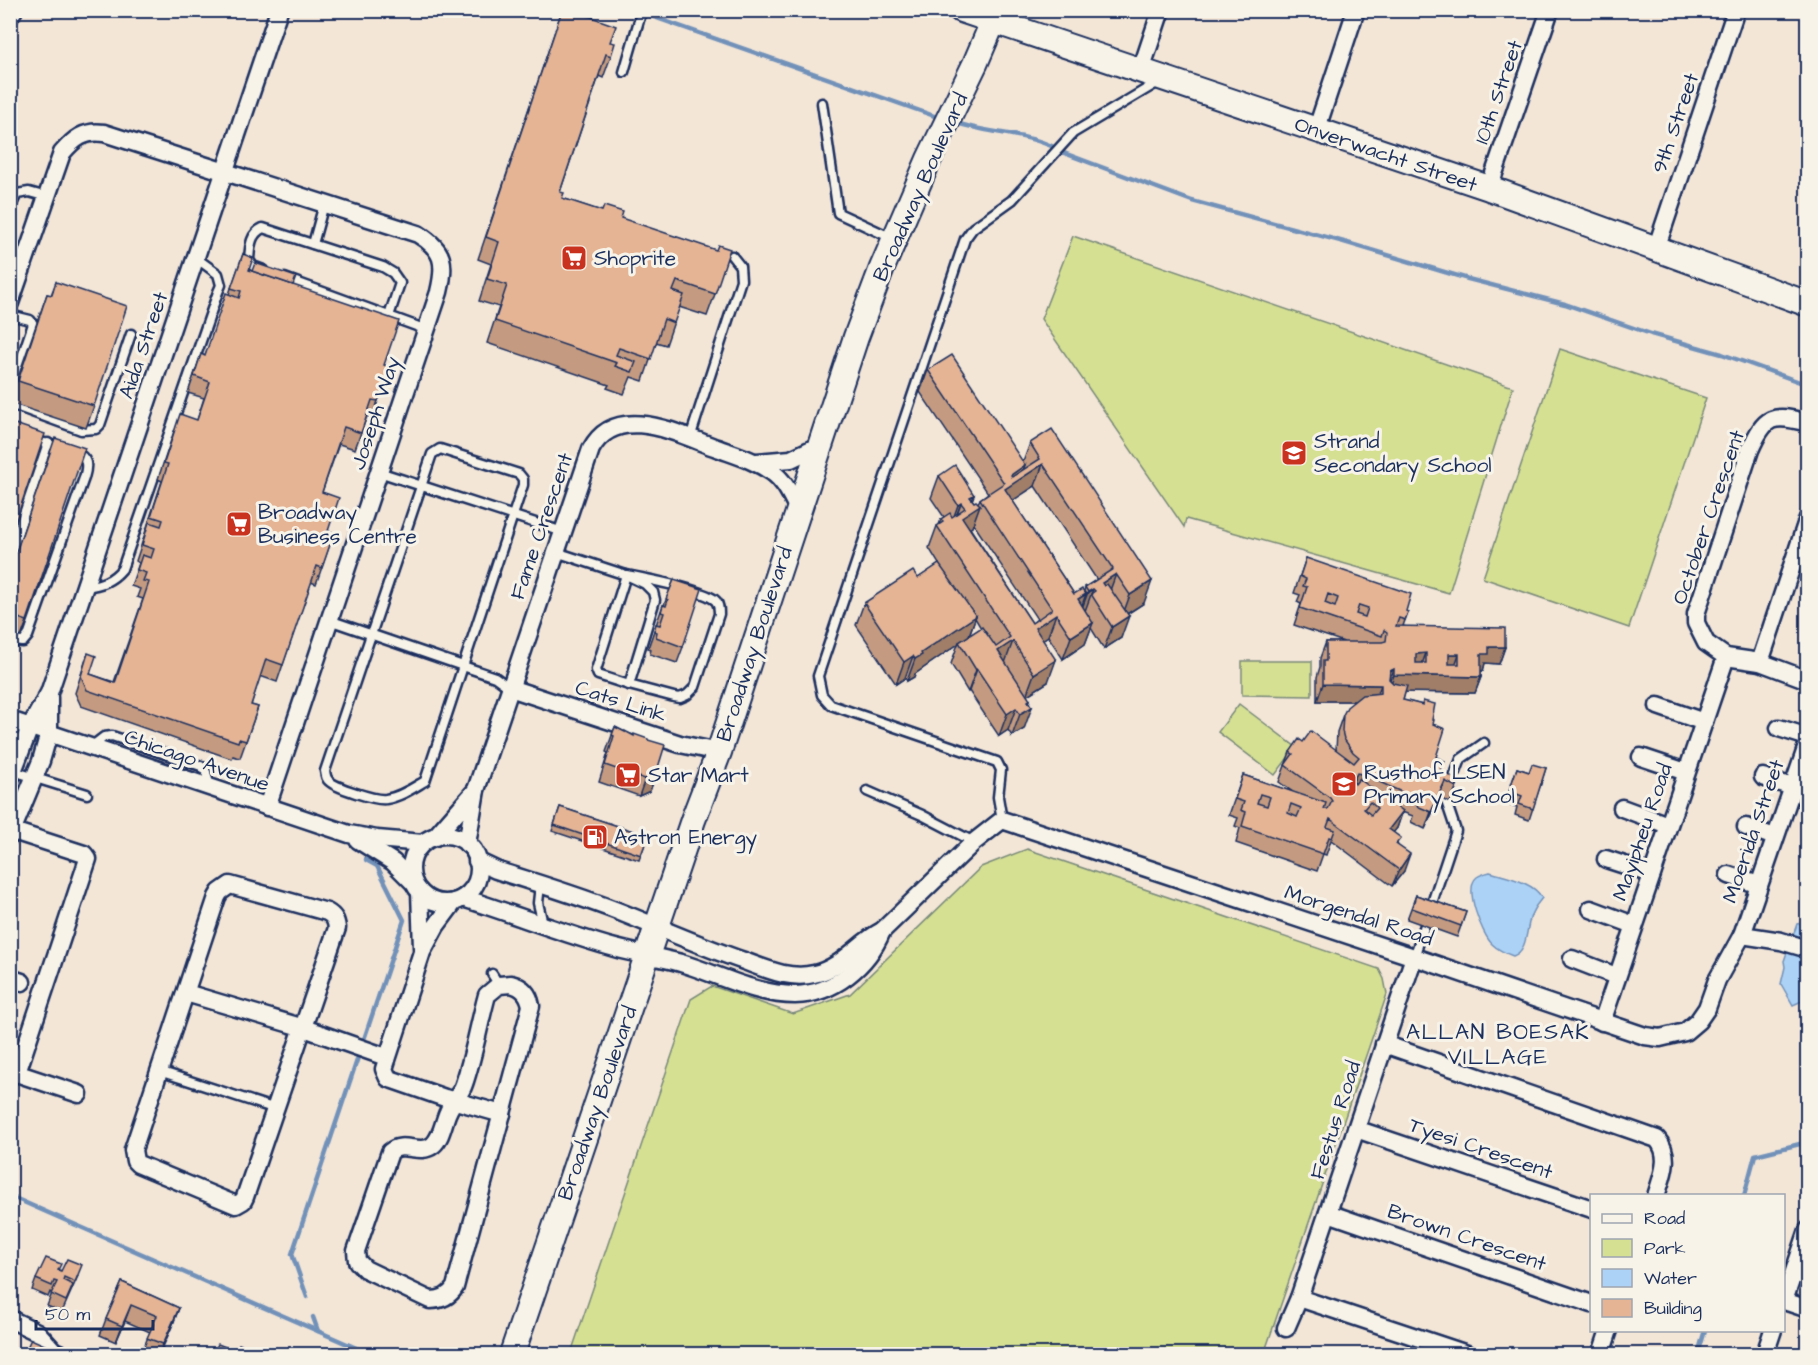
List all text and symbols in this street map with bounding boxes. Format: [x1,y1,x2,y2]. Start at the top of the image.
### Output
street label: 10th Street [1467,36,1530,148]
street label: 9th Street [1645,69,1706,177]
street label: Broadway Boulevard [866,88,977,287]
street label: Onverwacht Street [1291,110,1482,200]
supermarket icon: Shoprite [559,243,589,273]
place label: Shoprite [594,244,676,274]
street label: Aida Street [112,287,175,402]
street label: Joseph Way [344,352,409,474]
street label: October Crescent [1665,426,1752,608]
place label: Strand Secondary School [1314,427,1492,482]
school or university icon: Strand Secondary School [1279,438,1309,468]
street label: Fame Crescent [503,448,580,603]
place label: Broadway Business Centre [258,498,417,551]
supermarket icon: Broadway Business Centre [224,509,254,539]
street label: Broadway Boulevard [709,543,802,746]
street label: Cats Link [572,673,670,730]
street label: Chicago Avenue [120,722,273,801]
street label: Moerida Street [1715,755,1792,907]
place label: Rusthof LSEN Primary School [1364,758,1515,813]
street label: Mayipheu Road [1605,759,1682,905]
supermarket icon: Star Mart [613,760,643,790]
place label: Star Mart [648,761,749,790]
school or university icon: Rusthof LSEN Primary School [1329,769,1359,799]
fuel station icon: Astron Energy [580,822,610,852]
place label: Astron Energy [614,823,757,854]
street label: Morgendal Road [1280,878,1437,955]
street label: Broadway Boulevard [551,1002,646,1205]
district label: ALLAN BOESAK VILLAGE [1406,1017,1590,1073]
street label: Festus Road [1303,1057,1368,1183]
street label: Tyesi Crescent [1404,1110,1557,1189]
legend [1590,1194,1785,1332]
street label: Brown Crescent [1384,1197,1551,1278]
text: Road [1644,1206,1685,1231]
text: Park [1644,1236,1686,1261]
text: Water [1644,1266,1697,1291]
scale bar [36,1293,153,1331]
text: Building [1644,1296,1702,1322]
text: 50 m [45,1302,90,1327]

